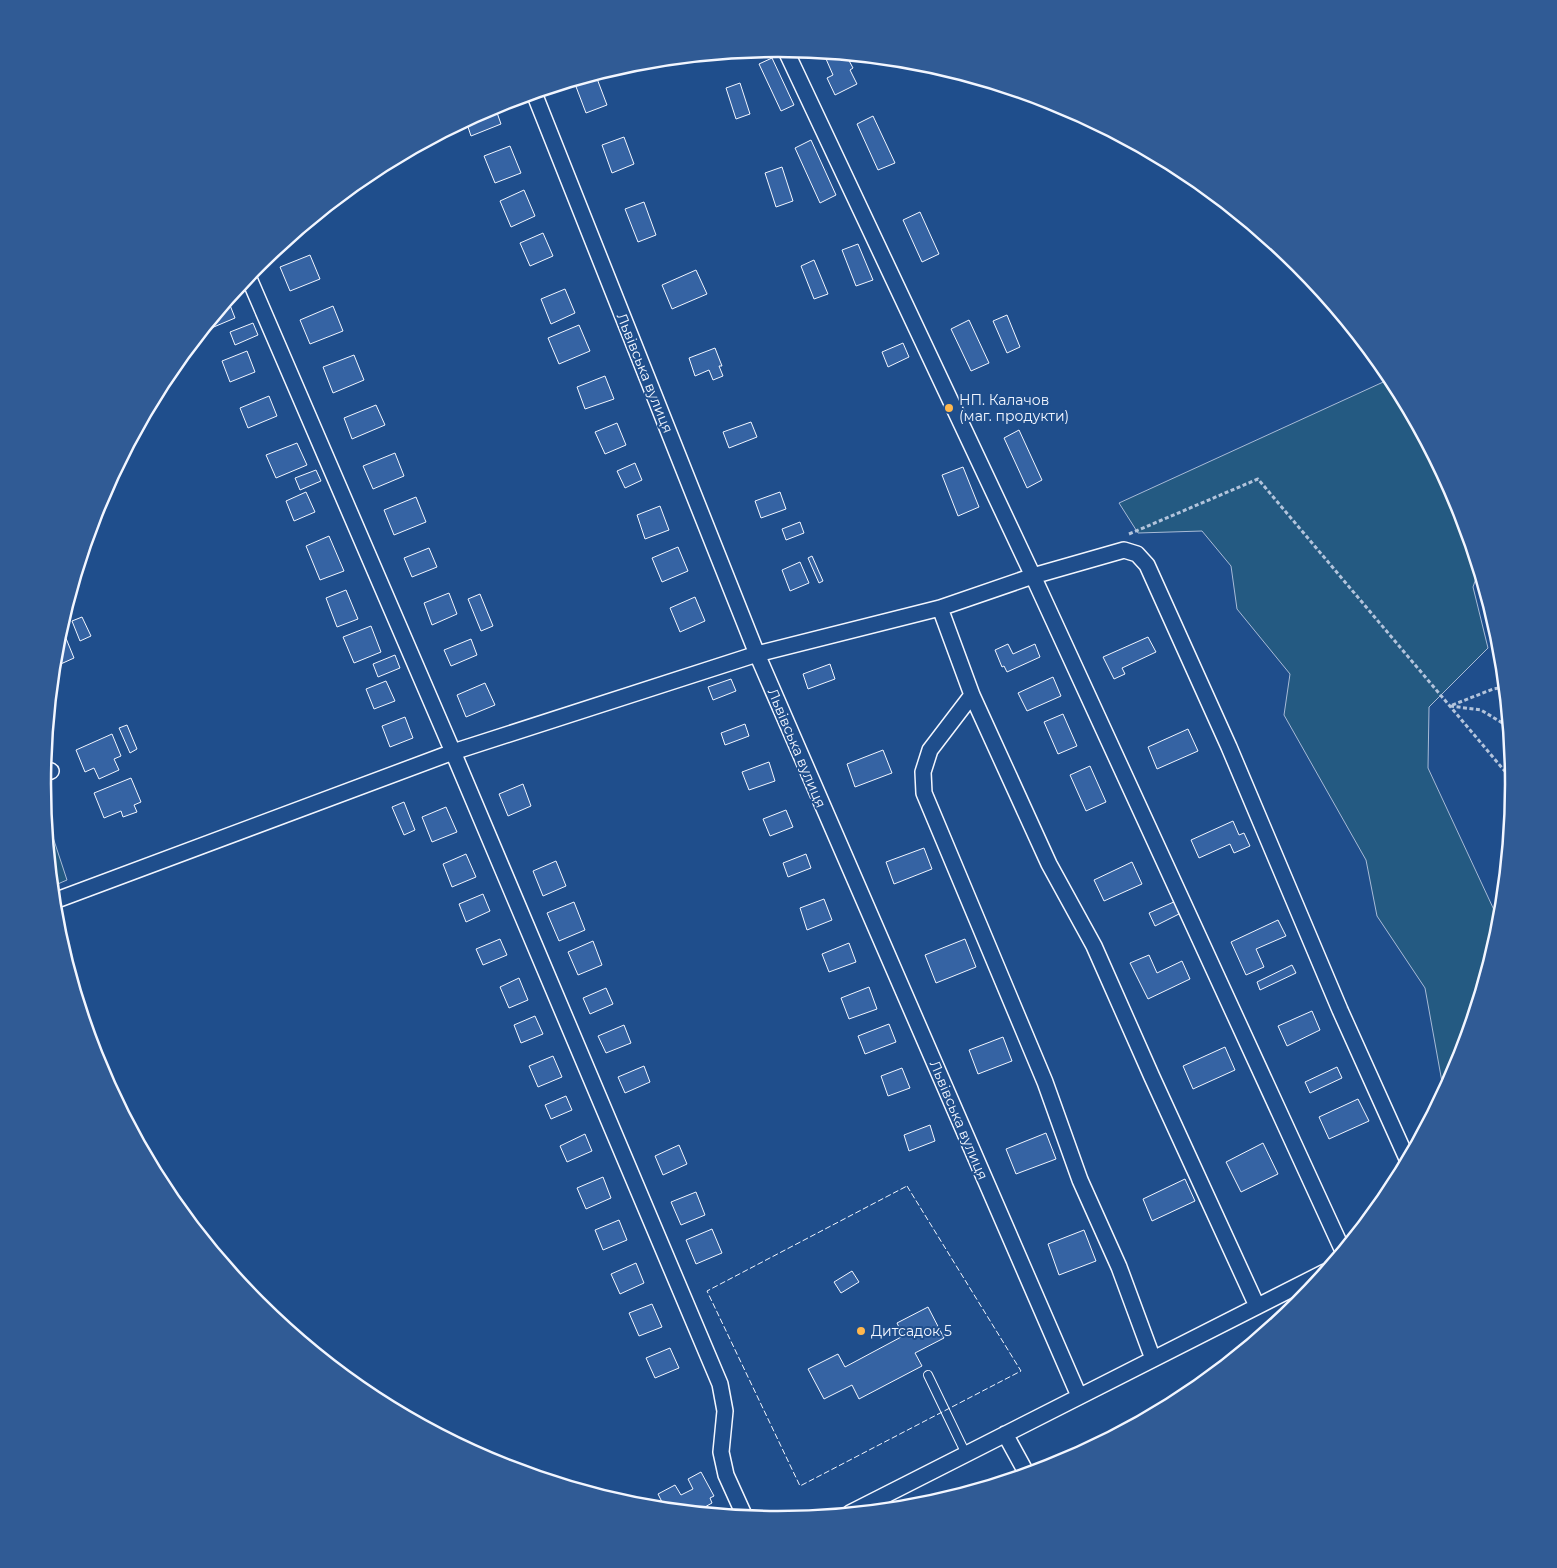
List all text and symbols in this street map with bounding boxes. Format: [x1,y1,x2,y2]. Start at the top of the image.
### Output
street label: Львівська вулиця [613,310,677,436]
place label: НП. Калачов (маг. продукти) [959,391,1069,425]
marker: НП. Калачов (маг. продукти) [943,402,955,414]
street label: Львівська вулиця [764,686,830,810]
street label: Львівська вулиця [926,1058,992,1182]
place label: Дитсадок 5 [871,1322,952,1340]
marker: Дитсадок 5 [855,1325,867,1337]

